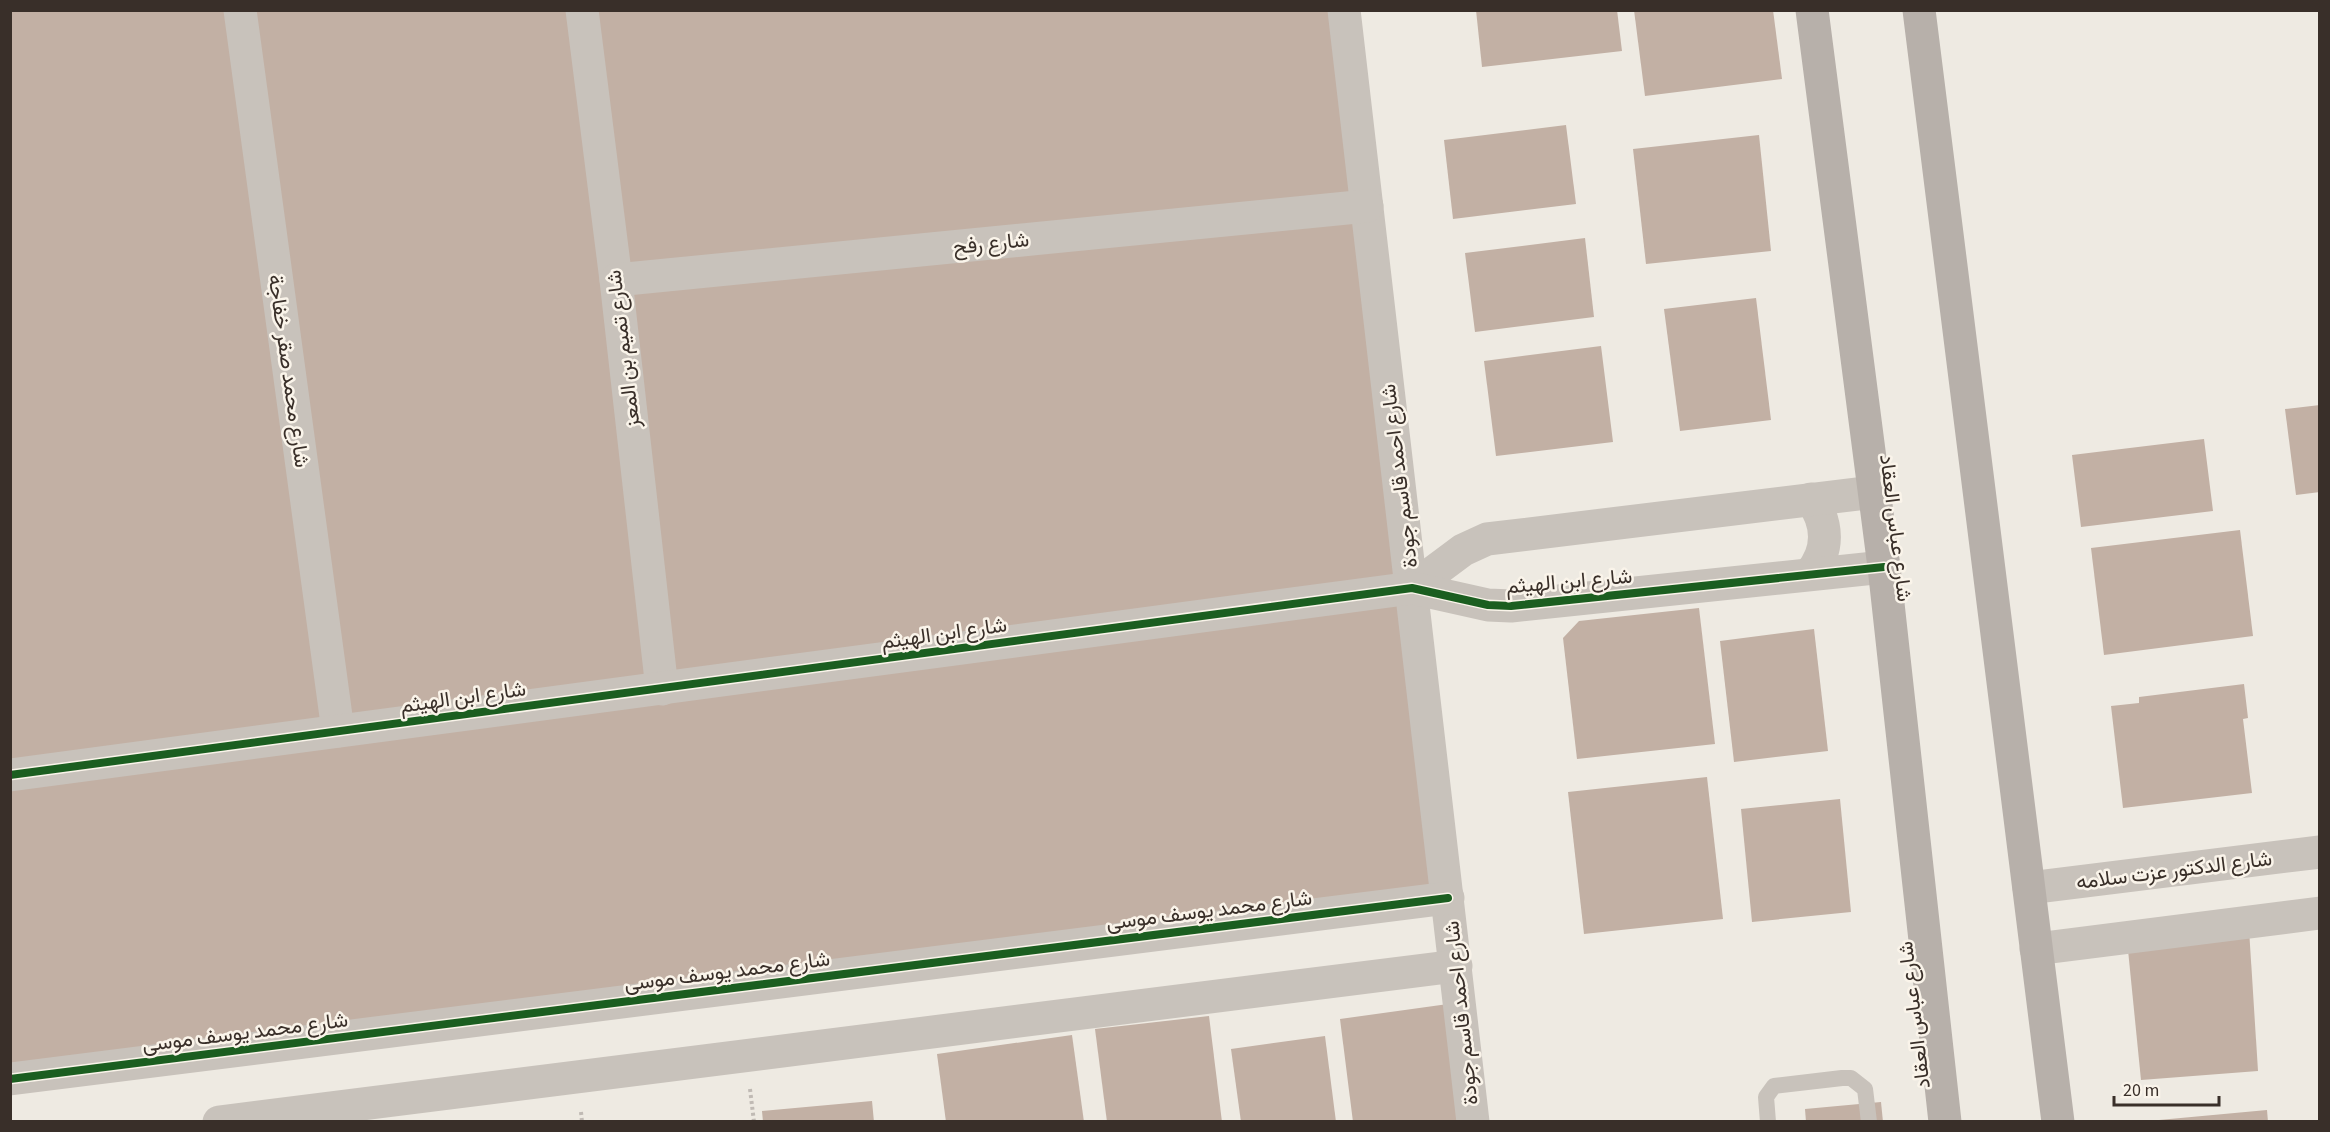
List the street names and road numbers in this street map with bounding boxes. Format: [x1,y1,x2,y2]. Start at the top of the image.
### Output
street label: شارع رفح [952,224,1030,262]
street label: شارع تميم بن المعز [598,268,648,431]
street label: شارع محمد صقر خفاجة [261,273,317,469]
street label: شارع احمد قاسم جودة [1373,382,1425,570]
street label: شارع عباس العقاد [1872,453,1920,603]
street label: شارع ابن الهيثم [1505,561,1633,601]
street label: شارع ابن الهيثم [879,609,1009,657]
street label: شارع ابن الهيثم [398,673,528,721]
street label: شارع الدكتور عزت سلامه [2074,843,2274,897]
street label: شارع محمد يوسف موسى [1104,882,1314,938]
street label: شارع احمد قاسم جودة [1436,919,1486,1107]
street label: شارع عباس العقاد [1890,940,1938,1090]
street label: شارع محمد يوسف موسى [622,943,832,999]
street label: شارع محمد يوسف موسى [140,1004,350,1060]

